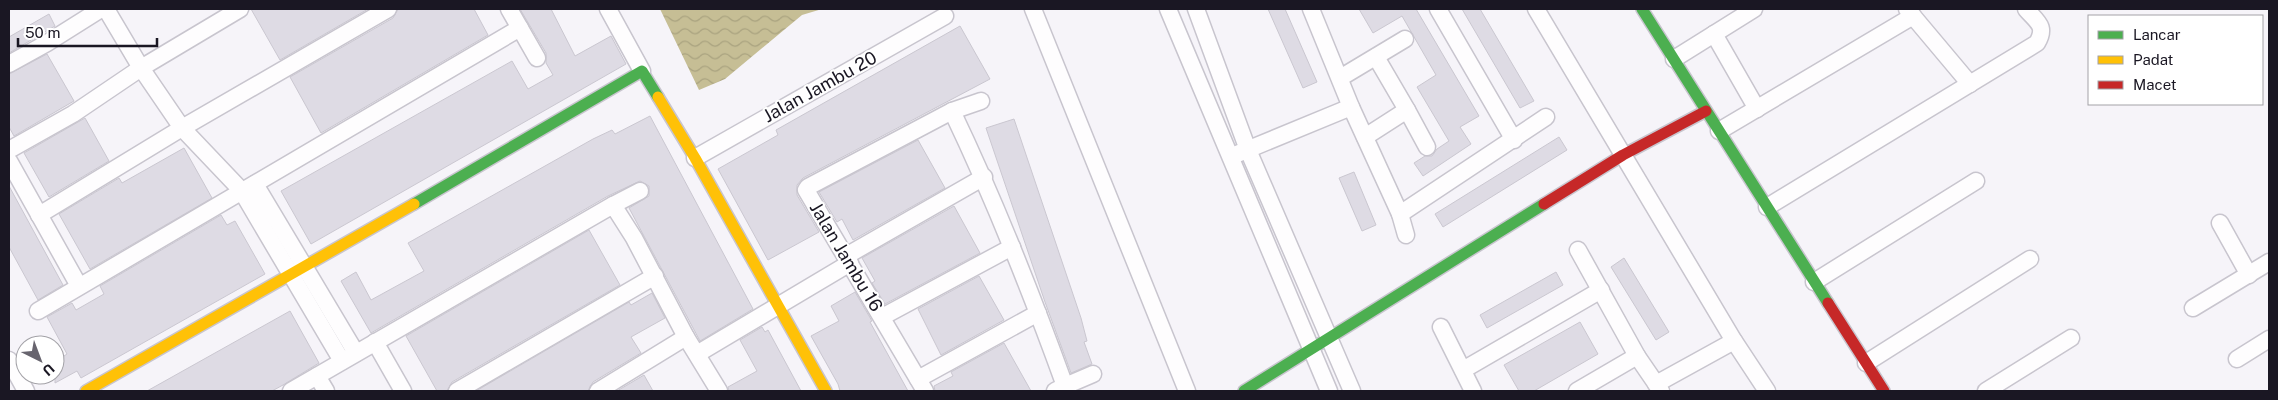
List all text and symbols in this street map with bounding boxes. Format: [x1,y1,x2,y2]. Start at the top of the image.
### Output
scale bar [18,15,156,47]
legend [2088,15,2263,105]
text: 50 m [25,24,60,41]
text: Lancar [2133,26,2181,43]
street label: Jalan Jambu 20 [759,47,880,126]
text: Padat [2133,51,2174,68]
text: Macet [2133,76,2177,93]
street label: Jalan Jambu 16 [806,198,887,315]
north arrow [15,335,65,385]
text: U [40,360,58,379]

